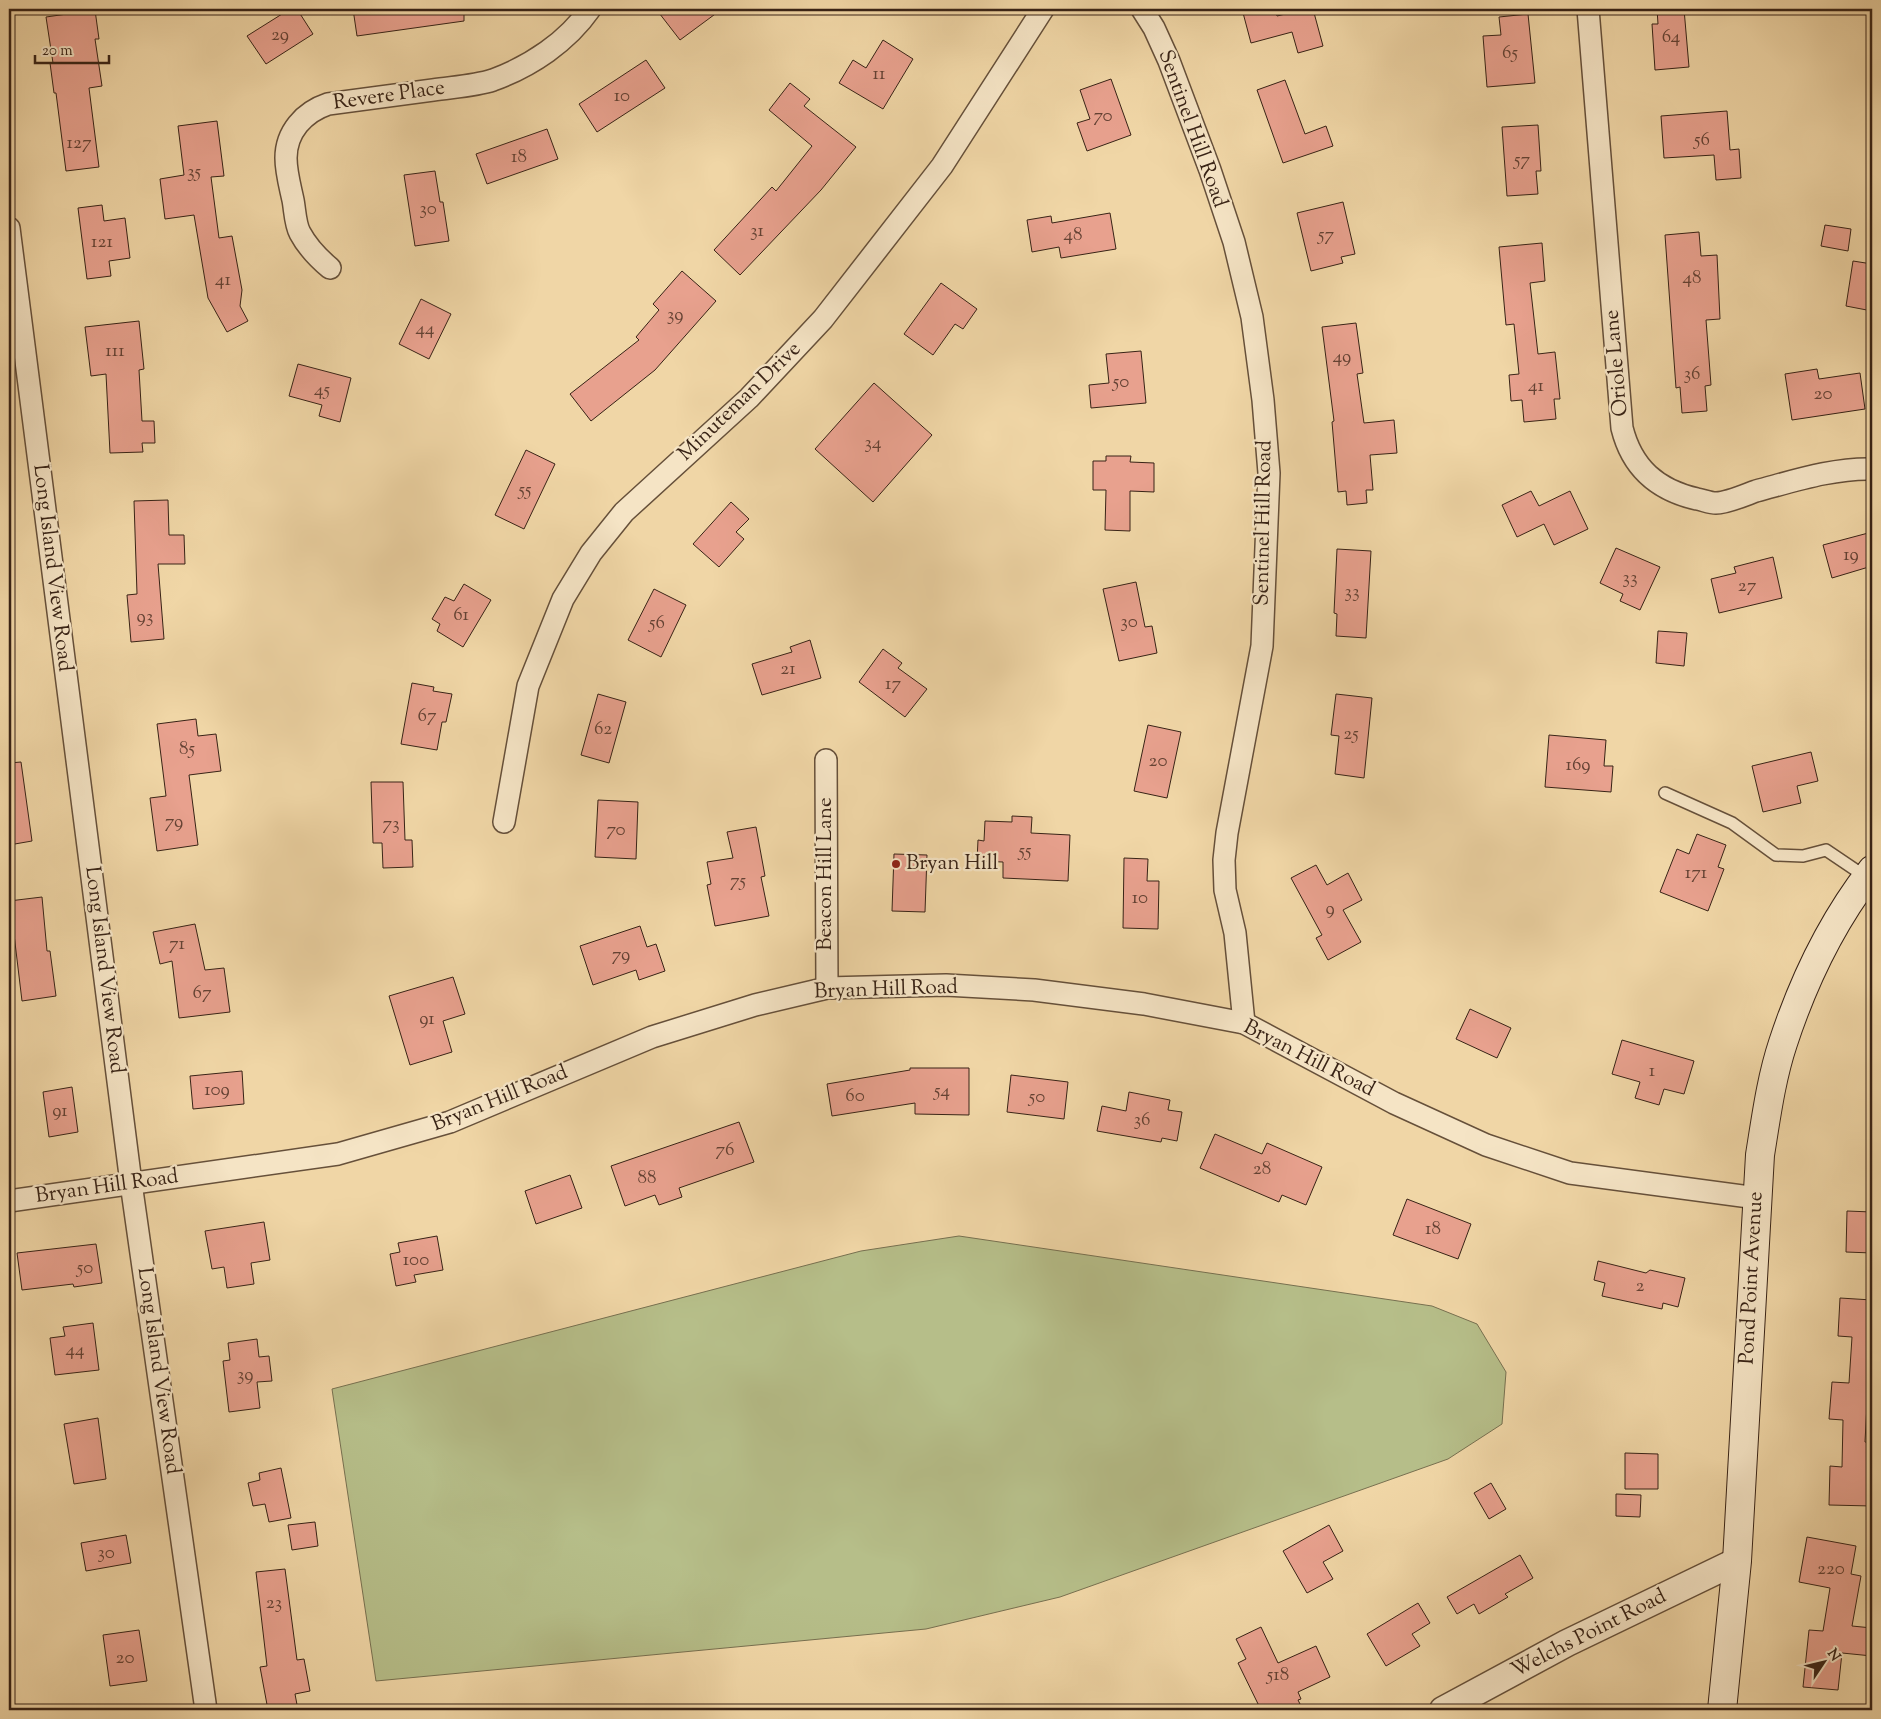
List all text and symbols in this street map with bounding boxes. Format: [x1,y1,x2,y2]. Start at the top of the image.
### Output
house number: 29 [271,22,289,49]
house number: 64 [1662,24,1681,51]
scale bar [35,32,109,64]
house number: 65 [1502,40,1518,67]
text: 20 m [42,41,73,62]
street label: Sentinel Hill Road [1150,46,1234,212]
house number: 11 [873,61,886,88]
street label: Revere Place [331,73,447,119]
house number: 10 [614,83,630,110]
house number: 70 [1093,103,1113,130]
house number: 56 [1693,127,1710,154]
house number: 127 [67,130,92,157]
house number: 18 [511,144,527,171]
house number: 57 [1513,147,1530,174]
house number: 35 [187,159,202,186]
house number: 30 [419,196,437,223]
house number: 31 [750,218,765,245]
house number: 48 [1063,222,1083,249]
house number: 57 [1317,222,1334,249]
house number: 121 [91,229,113,256]
house number: 48 [1682,265,1702,292]
house number: 41 [215,267,232,294]
house number: 39 [667,302,683,329]
street label: Oriole Lane [1597,308,1637,418]
house number: 44 [415,316,435,343]
street label: Minuteman Drive [672,335,808,469]
house number: 111 [105,338,125,365]
house number: 49 [1333,344,1351,371]
house number: 36 [1684,361,1700,388]
house number: 50 [1112,369,1129,396]
house number: 41 [1528,373,1545,400]
house number: 45 [314,377,331,404]
house number: 20 [1814,381,1832,408]
house number: 34 [864,430,882,457]
street label: Sentinel Hill Road [1248,440,1280,606]
street label: Long Island View Road [24,463,80,674]
house number: 55 [517,477,532,504]
house number: 19 [1843,542,1859,569]
house number: 33 [1622,565,1638,592]
house number: 27 [1738,573,1757,600]
house number: 33 [1344,579,1360,606]
house number: 61 [453,602,469,629]
house number: 93 [137,604,153,631]
house number: 30 [1120,609,1138,636]
house number: 56 [648,610,665,637]
house number: 21 [780,656,796,683]
house number: 17 [885,671,901,698]
house number: 67 [418,703,437,730]
house number: 62 [594,716,612,743]
house number: 25 [1343,721,1359,748]
house number: 85 [179,736,196,763]
house number: 20 [1149,748,1167,775]
house number: 169 [1565,752,1591,779]
street label: Beacon Hill Lane [811,797,841,951]
house number: 79 [165,809,183,836]
house number: 73 [382,811,400,838]
house number: 70 [606,817,626,844]
house number: 55 [1017,838,1032,865]
place label: Bryan Hill [906,849,999,879]
marker: Bryan Hill [890,858,902,870]
house number: 171 [1685,860,1708,887]
street label: Long Island View Road [76,865,132,1076]
house number: 75 [730,868,747,895]
house number: 10 [1132,885,1148,912]
house number: 9 [1325,896,1335,923]
house number: 71 [169,931,186,958]
house number: 79 [612,942,630,969]
street label: Bryan Hill Road [813,972,959,1008]
house number: 67 [193,980,212,1007]
house number: 91 [419,1006,435,1033]
street label: Bryan Hill Road [1238,1013,1380,1105]
street label: Bryan Hill Road [428,1058,573,1140]
house number: 1 [1649,1058,1656,1085]
house number: 109 [204,1077,230,1104]
house number: 54 [933,1078,950,1105]
house number: 60 [845,1083,865,1110]
house number: 50 [1028,1084,1045,1111]
house number: 91 [52,1098,68,1125]
house number: 36 [1134,1107,1150,1134]
house number: 76 [716,1137,734,1164]
house number: 28 [1253,1156,1271,1183]
street label: Bryan Hill Road [34,1162,181,1212]
house number: 88 [637,1165,657,1192]
street label: Pond Point Avenue [1732,1191,1772,1365]
house number: 18 [1425,1216,1441,1243]
house number: 100 [403,1247,429,1274]
house number: 50 [76,1255,93,1282]
street label: Long Island View Road [129,1266,187,1477]
house number: 2 [1636,1273,1645,1300]
house number: 44 [65,1337,85,1364]
house number: 39 [237,1362,253,1389]
house number: 30 [97,1540,115,1567]
house number: 220 [1817,1556,1845,1583]
street label: Welchs Point Road [1506,1582,1672,1686]
house number: 23 [266,1590,282,1617]
north arrow [1798,1636,1848,1686]
house number: 20 [116,1645,134,1672]
text: N [1822,1645,1844,1666]
house number: 518 [1266,1662,1289,1689]

